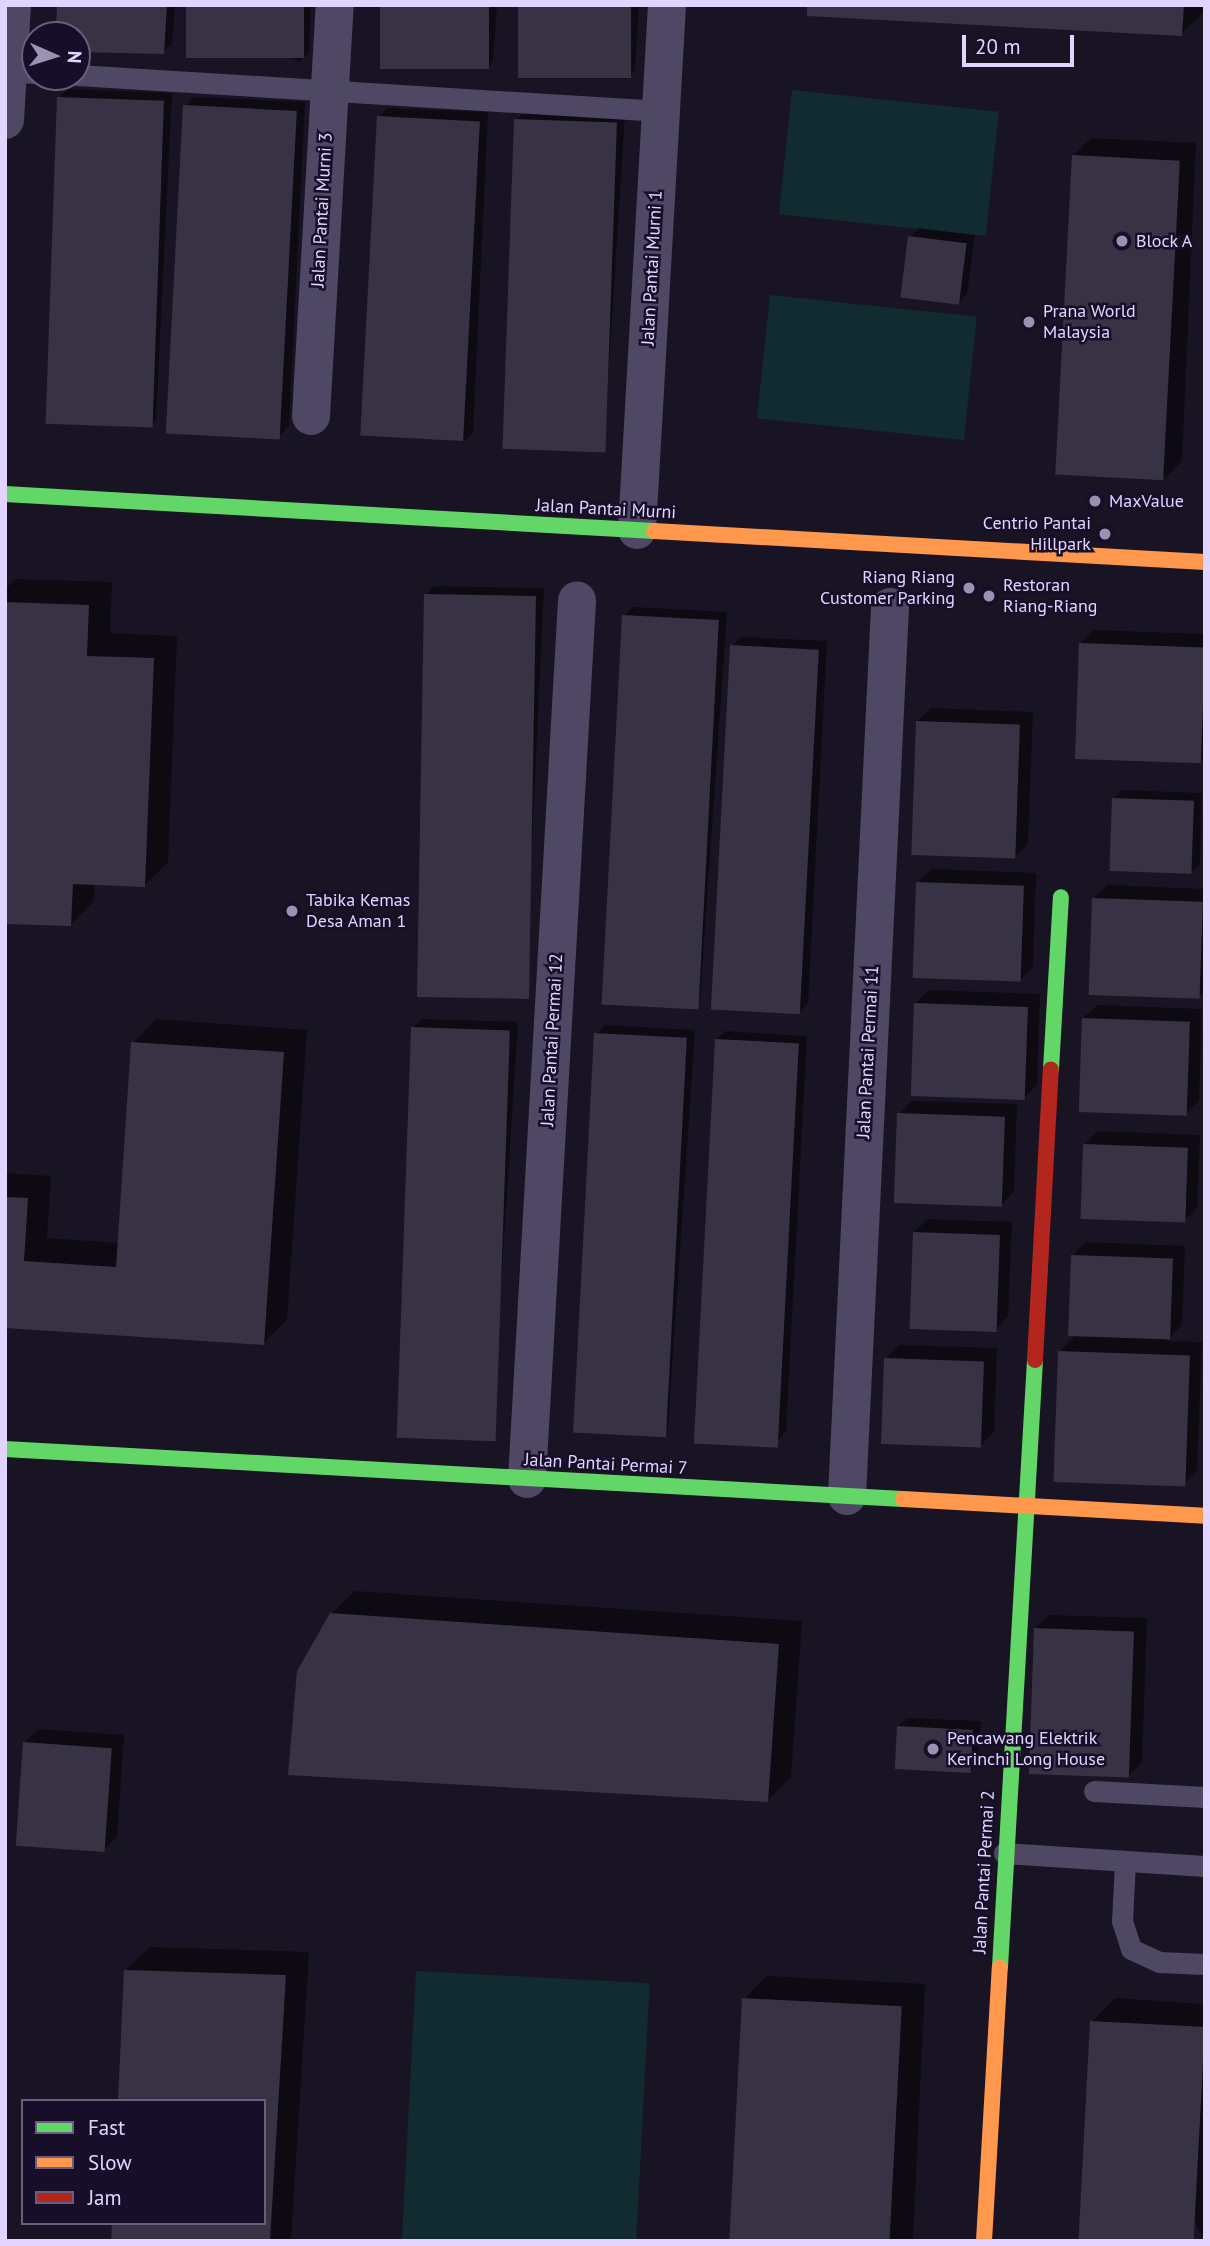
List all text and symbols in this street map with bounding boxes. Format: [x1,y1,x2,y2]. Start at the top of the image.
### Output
north arrow [21,21,91,91]
scale bar [965,21,1077,65]
text: 20 m [975,33,1021,60]
text: N [63,50,87,64]
street label: Jalan Pantai Murni 3 [307,132,337,288]
street label: Jalan Pantai Murni 1 [637,190,667,346]
place label: Block A [1136,230,1193,252]
marker: Block A [1114,233,1130,249]
place label: Prana World Malaysia [1043,301,1136,344]
marker: Prana World Malaysia [1021,314,1037,330]
place label: MaxValue [1109,490,1184,512]
marker: MaxValue [1087,493,1103,509]
street label: Jalan Pantai Murni [535,495,677,523]
place label: Centrio Pantai Hillpark [983,513,1091,556]
marker: Centrio Pantai Hillpark [1097,526,1113,542]
place label: Riang Riang Customer Parking [820,567,955,610]
place label: Restoran Riang-Riang [1003,575,1097,618]
marker: Riang Riang Customer Parking [961,580,977,596]
marker: Restoran Riang-Riang [981,588,997,604]
place label: Tabika Kemas Desa Aman 1 [306,890,410,932]
marker: Tabika Kemas Desa Aman 1 [284,903,300,919]
street label: Jalan Pantai Permai 12 [537,953,567,1127]
street label: Jalan Pantai Permai 11 [853,965,883,1139]
street label: Jalan Pantai Permai 7 [524,1449,688,1479]
place label: Pencawang Elektrik Kerinchi Long House [947,1728,1105,1770]
marker: Pencawang Elektrik Kerinchi Long House [925,1741,941,1757]
street label: Jalan Pantai Permai 2 [969,1790,999,1954]
legend [21,2099,266,2225]
text: Fast [88,2114,125,2141]
text: Slow [88,2149,132,2176]
text: Jam [88,2184,122,2211]

